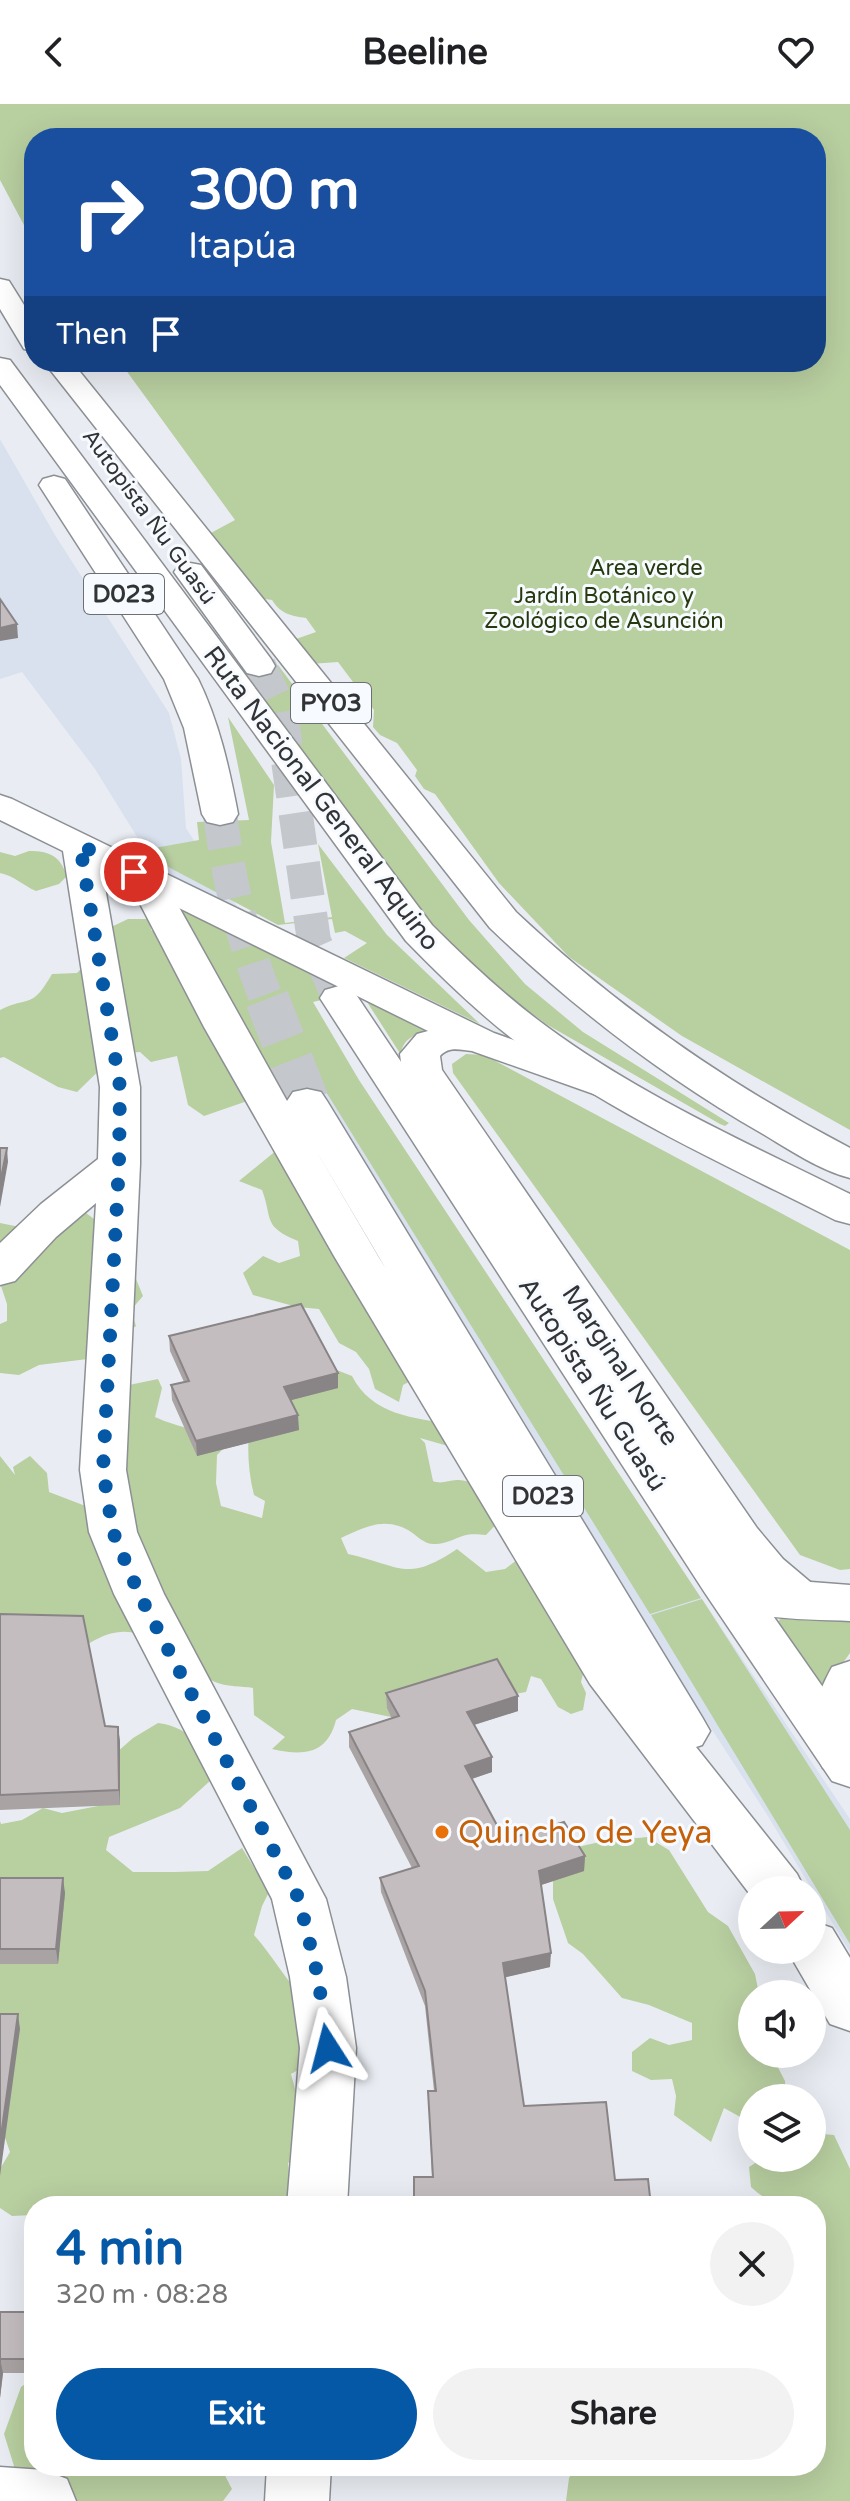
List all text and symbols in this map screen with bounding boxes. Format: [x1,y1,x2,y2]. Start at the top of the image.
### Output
icon: back [32,30,76,74]
icon: heart [774,30,818,74]
text: Beeline [362,31,488,74]
text: 300 m [188,157,359,224]
icon: right [56,160,160,264]
text: Itapúa [188,225,297,268]
icon: arrive [144,312,188,356]
text: Then [56,316,128,353]
street label: Autopista Ñu Guasú [77,424,222,609]
park label: Area verde [589,555,703,581]
road number: D023 [84,574,164,614]
park label: Jardín Botánico y Zoológico de Asunción [484,583,724,634]
street label: Ruta Nacional General Aquino [197,640,446,957]
road number: PY03 [291,683,371,723]
pin [100,838,168,906]
icon: arrive [112,850,156,894]
street label: Autopista Ñu Guasú [512,1272,673,1497]
street label: Marginal Norte [556,1279,686,1451]
road number: D023 [503,1476,583,1516]
place label: Quincho de Yeya [458,1814,713,1852]
marker: Quincho de Yeya [433,1823,451,1841]
north arrow [738,1876,826,1964]
map controls [738,1876,826,2172]
button: sound [738,1980,826,2068]
position arrow [286,2006,370,2090]
button: layers [738,2084,826,2172]
text: 4 min [56,2220,184,2278]
button: close [710,2222,794,2306]
text: 320 m · 08:28 [56,2279,228,2310]
button: Exit [56,2368,417,2460]
button: Share [433,2368,794,2460]

